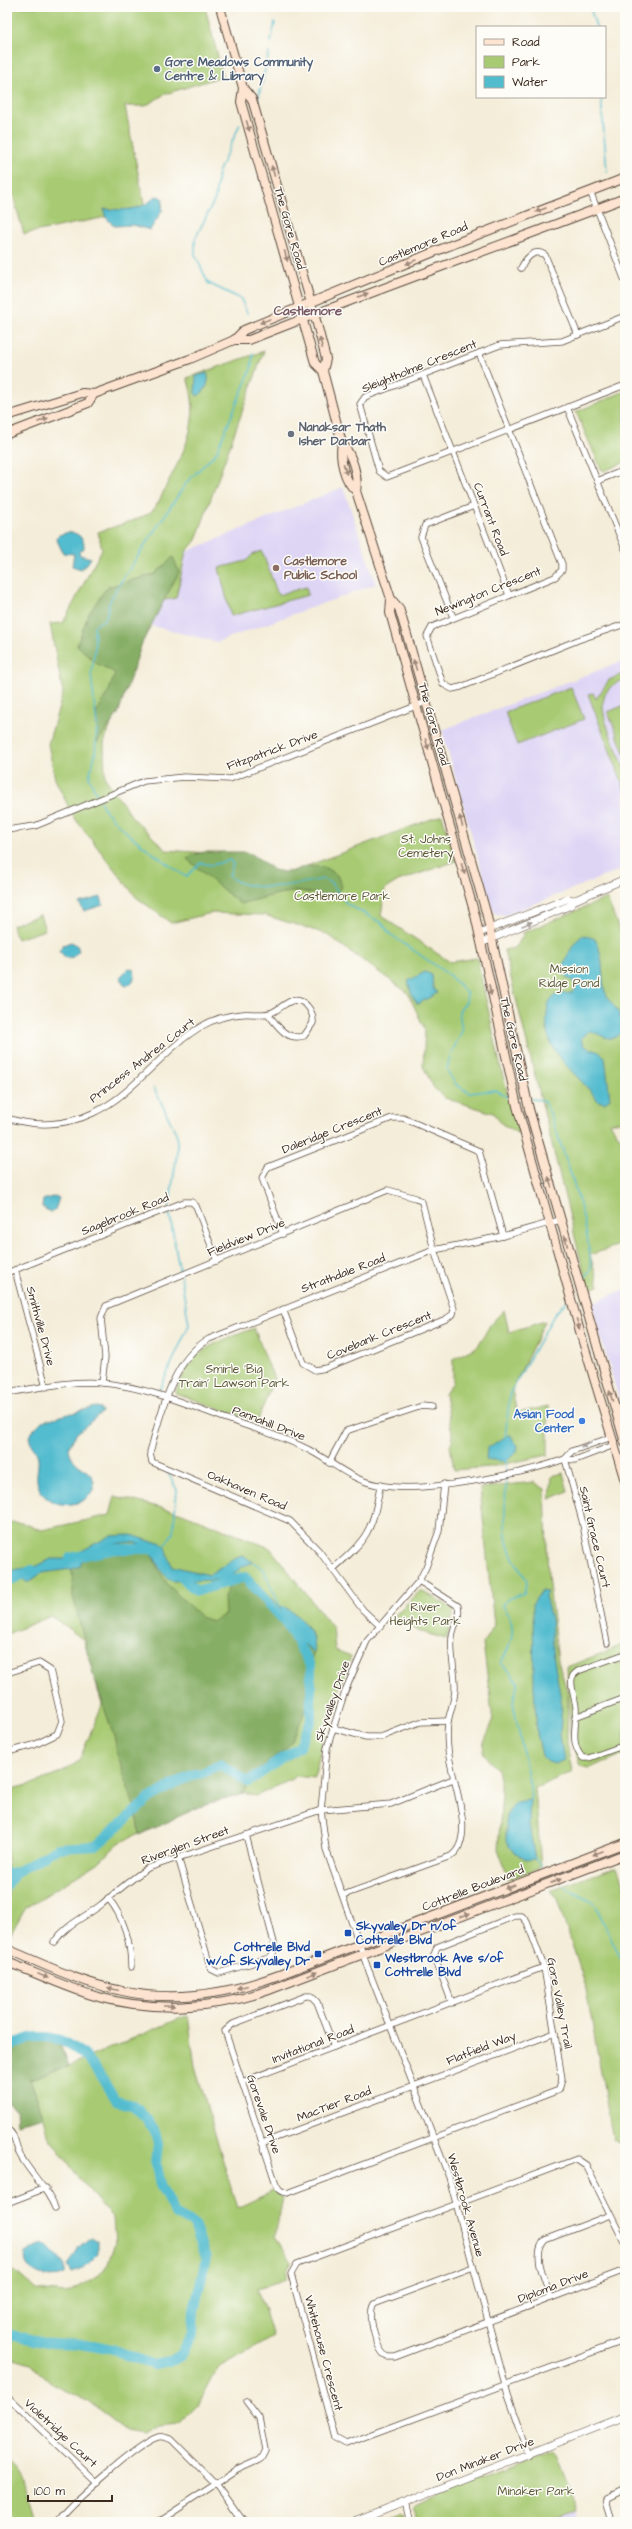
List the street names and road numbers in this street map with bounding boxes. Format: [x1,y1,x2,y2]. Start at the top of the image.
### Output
street label: The Gore Road [270,185,309,271]
street label: Castlemore Road [376,218,470,271]
street label: Sleightholme Crescent [359,336,480,398]
street label: Currant Road [469,480,512,558]
street label: Newington Crescent [433,562,544,621]
street label: The Gore Road [414,681,453,767]
street label: Fitzpatrick Drive [224,726,321,775]
street label: The Gore Road [496,996,531,1083]
street label: Princess Andrea Court [86,1014,199,1107]
street label: Daleridge Crescent [279,1103,385,1159]
street label: Sagebrook Road [79,1189,172,1241]
street label: Fieldview Drive [205,1214,288,1261]
street label: Strathdale Road [299,1250,388,1297]
street label: Smithville Drive [22,1284,59,1368]
street label: Covebank Crescent [324,1307,434,1364]
street label: Pannahill Drive [230,1402,308,1445]
street label: Oakhaven Road [205,1466,289,1515]
street label: Saint Grace Court [575,1485,615,1590]
street label: Skyvalley Drive [311,1658,355,1744]
street label: Riverglen Street [139,1822,232,1870]
street label: Cottrelle Boulevard [420,1861,527,1916]
street label: Gore Valley Trail [541,1956,577,2050]
street label: Invitational Road [270,2021,357,2068]
street label: Flatfield Way [444,2027,519,2070]
street label: Gorevale Drive [242,2072,285,2156]
street label: MacTier Road [295,2082,374,2126]
street label: Westbrook Avenue [443,2152,489,2259]
street label: Diploma Drive [516,2265,591,2308]
street label: Whitehouse Crescent [300,2293,347,2413]
street label: Violetridge Court [20,2395,101,2473]
street label: Don Minaker Drive [434,2433,537,2486]

